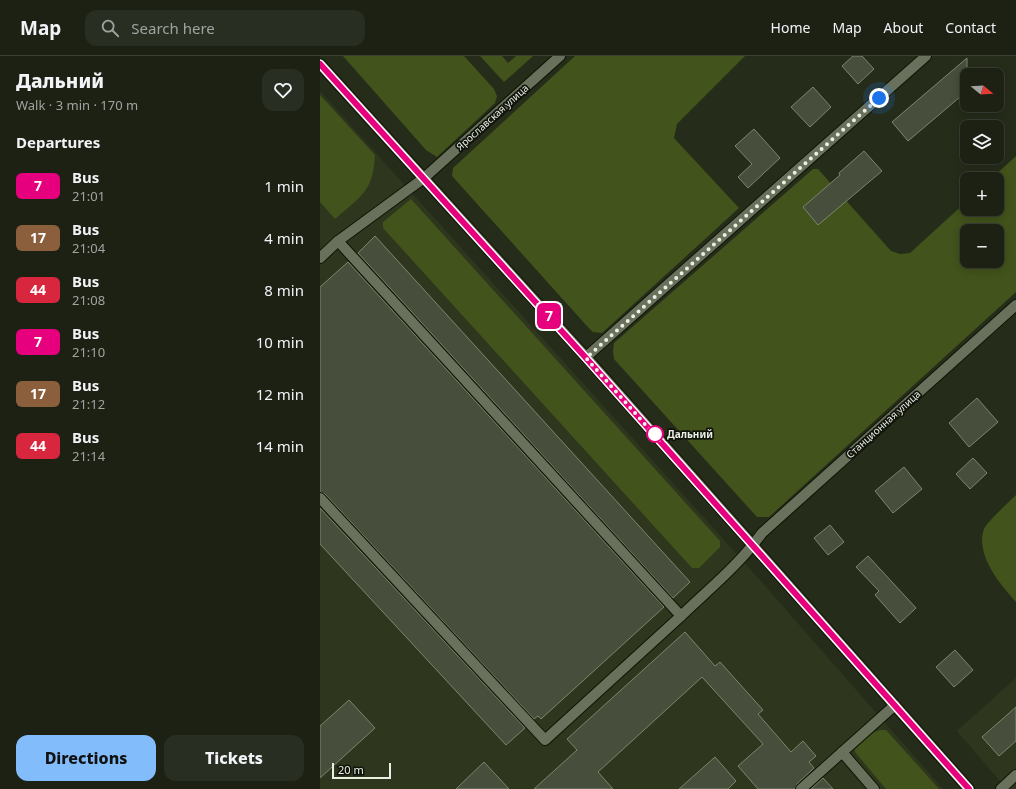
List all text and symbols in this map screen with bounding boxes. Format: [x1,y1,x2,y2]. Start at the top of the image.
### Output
search box [85,10,365,46]
text: Map [20,15,61,41]
icon: search [99,17,121,39]
text: Search here [131,18,215,38]
text: Home [771,18,810,37]
text: Map [832,18,862,37]
text: About [884,18,923,37]
text: Contact [945,18,996,37]
text: Дальний [16,68,104,94]
north arrow [960,68,1004,112]
map controls [960,68,1004,268]
button: heart [262,69,304,111]
street label: Ярославская улица [453,81,531,153]
your location [869,88,889,108]
text: Walk · 3 min · 170 m [16,96,138,114]
button: layers [960,120,1004,164]
text: Departures [16,132,100,152]
text: Bus [72,167,99,187]
button: + [960,172,1004,216]
text: 7 [34,176,42,195]
text: 1 min [264,176,304,196]
text: 21:01 [72,187,105,205]
text: Bus [72,219,99,239]
button: − [960,224,1004,268]
text: 17 [30,228,46,247]
text: 4 min [264,228,304,248]
text: 21:04 [72,239,105,257]
text: Bus [72,271,99,291]
text: 44 [30,280,46,299]
text: 8 min [264,280,304,300]
text: 21:08 [72,291,105,309]
line badge: 7 [536,303,562,329]
text: 7 [545,306,553,325]
text: Bus [72,323,99,343]
text: 7 [34,332,42,351]
text: 10 min [256,332,304,352]
text: 21:10 [72,343,105,361]
text: Bus [72,375,99,395]
text: 17 [30,384,46,403]
text: 12 min [256,384,304,404]
street label: Станционная улица [843,387,923,461]
text: 21:12 [72,395,105,413]
marker: Дальний [646,425,664,443]
text: Bus [72,427,99,447]
place label: Дальний [667,427,713,441]
text: 44 [30,436,46,455]
text: 14 min [256,436,304,456]
text: 21:14 [72,447,105,465]
button: Directions [16,735,156,781]
button: Tickets [164,735,304,781]
scale bar [332,761,391,780]
text: 20 m [338,762,364,777]

